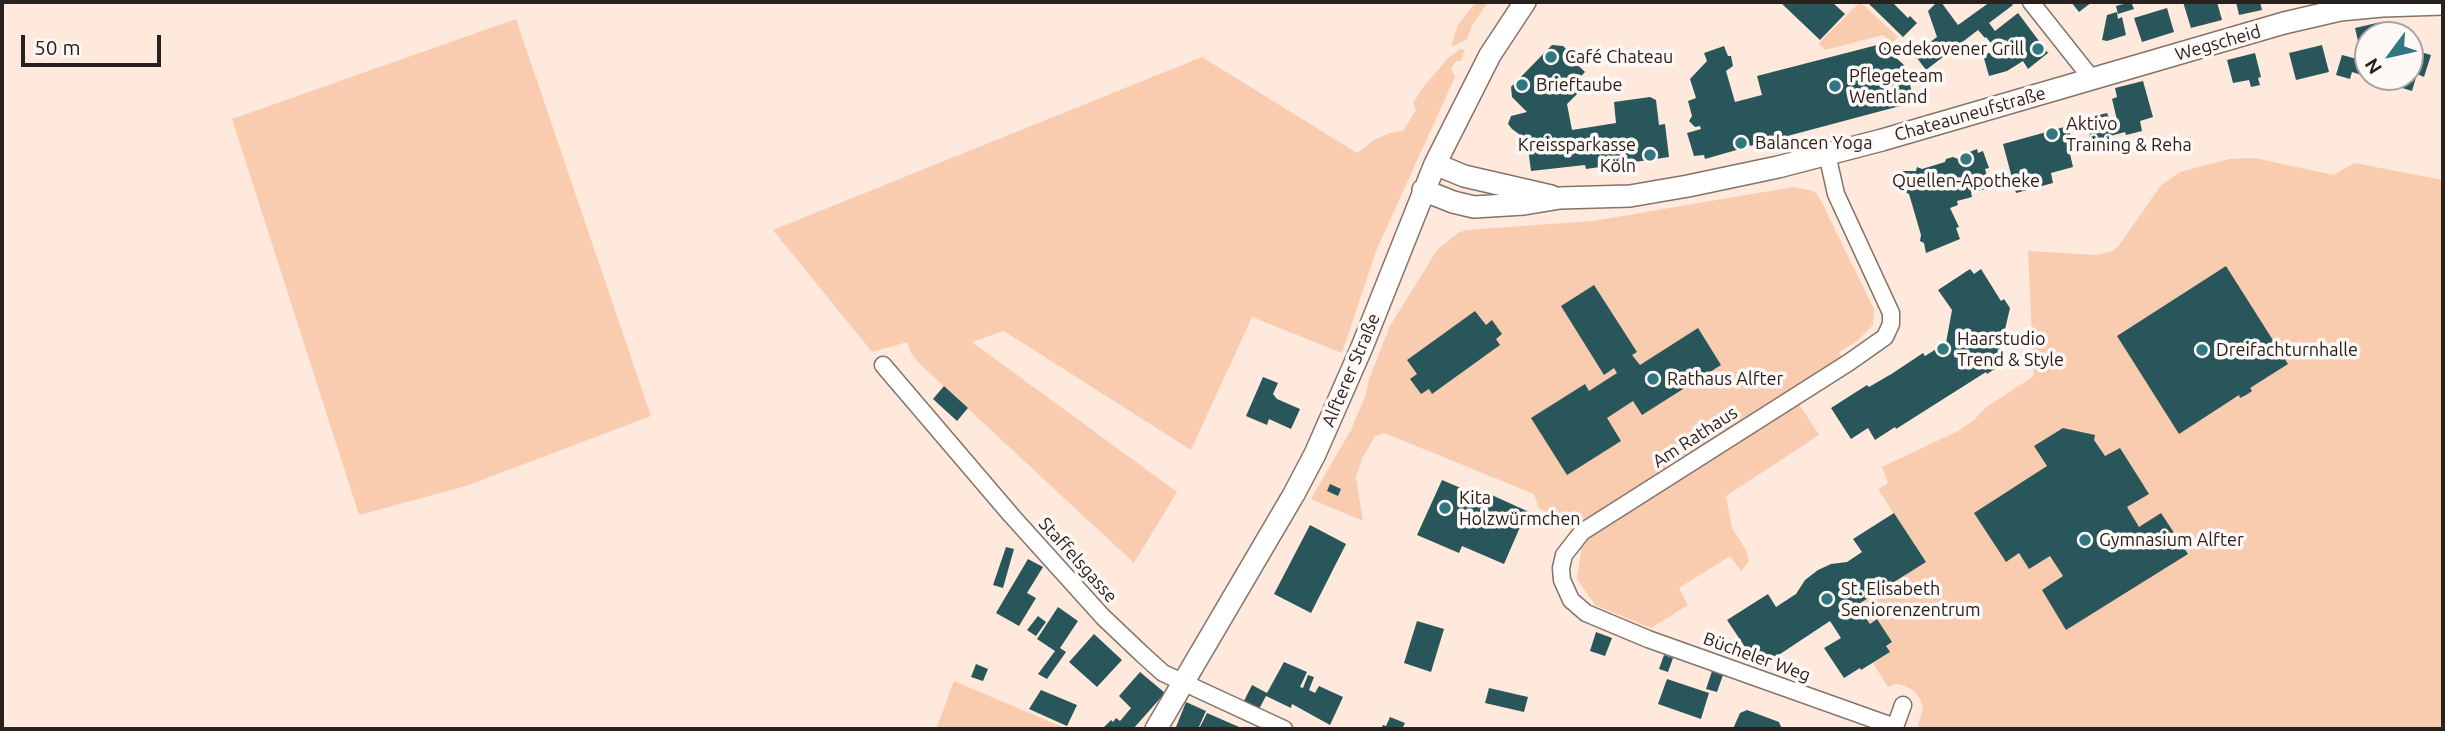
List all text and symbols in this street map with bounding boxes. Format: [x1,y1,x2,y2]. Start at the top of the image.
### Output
street label: Wegscheid [2173,20,2263,66]
scale bar [24,21,164,65]
north arrow [2354,21,2424,91]
text: 50 m [34,35,81,59]
place label: Oedekovener Grill [1878,38,2024,60]
marker: Oedekovener Grill [2030,41,2046,57]
place label: Café Chateau [1565,46,1673,68]
marker: Café Chateau [1543,49,1559,65]
text: N [2360,54,2386,78]
place label: Pflegeteam Wentland [1849,65,1943,108]
place label: Brieftaube [1536,74,1622,96]
marker: Brieftaube [1514,77,1530,93]
marker: Pflegeteam Wentland [1827,78,1843,94]
street label: Chateauneufstraße [1892,82,2048,146]
place label: Aktivo Training & Reha [2066,113,2192,156]
marker: Aktivo Training & Reha [2044,126,2060,142]
place label: Balancen Yoga [1755,132,1872,154]
place label: Kreissparkasse Köln [1518,134,1636,176]
marker: Balancen Yoga [1733,135,1749,151]
marker: Kreissparkasse Köln [1642,147,1658,163]
marker: Quellen-Apotheke [1958,151,1974,167]
place label: Quellen-Apotheke [1892,170,2040,192]
street label: Alfterer Straße [1317,310,1385,430]
place label: Haarstudio Trend & Style [1957,328,2064,370]
place label: Dreifachturnhalle [2216,339,2358,361]
marker: Haarstudio Trend & Style [1935,341,1951,357]
marker: Dreifachturnhalle [2194,342,2210,358]
place label: Rathaus Alfter [1667,368,1783,390]
marker: Rathaus Alfter [1645,371,1661,387]
street label: Am Rathaus [1649,402,1741,472]
place label: Kita Holzwürmchen [1459,487,1581,530]
marker: Kita Holzwürmchen [1437,500,1453,516]
street label: Staffelsgasse [1034,513,1122,607]
place label: Gymnasium Alfter [2099,529,2244,551]
marker: Gymnasium Alfter [2077,532,2093,548]
place label: St. Elisabeth Seniorenzentrum [1841,578,1981,620]
marker: St. Elisabeth Seniorenzentrum [1819,591,1835,607]
street label: Bücheler Weg [1700,628,1814,686]

